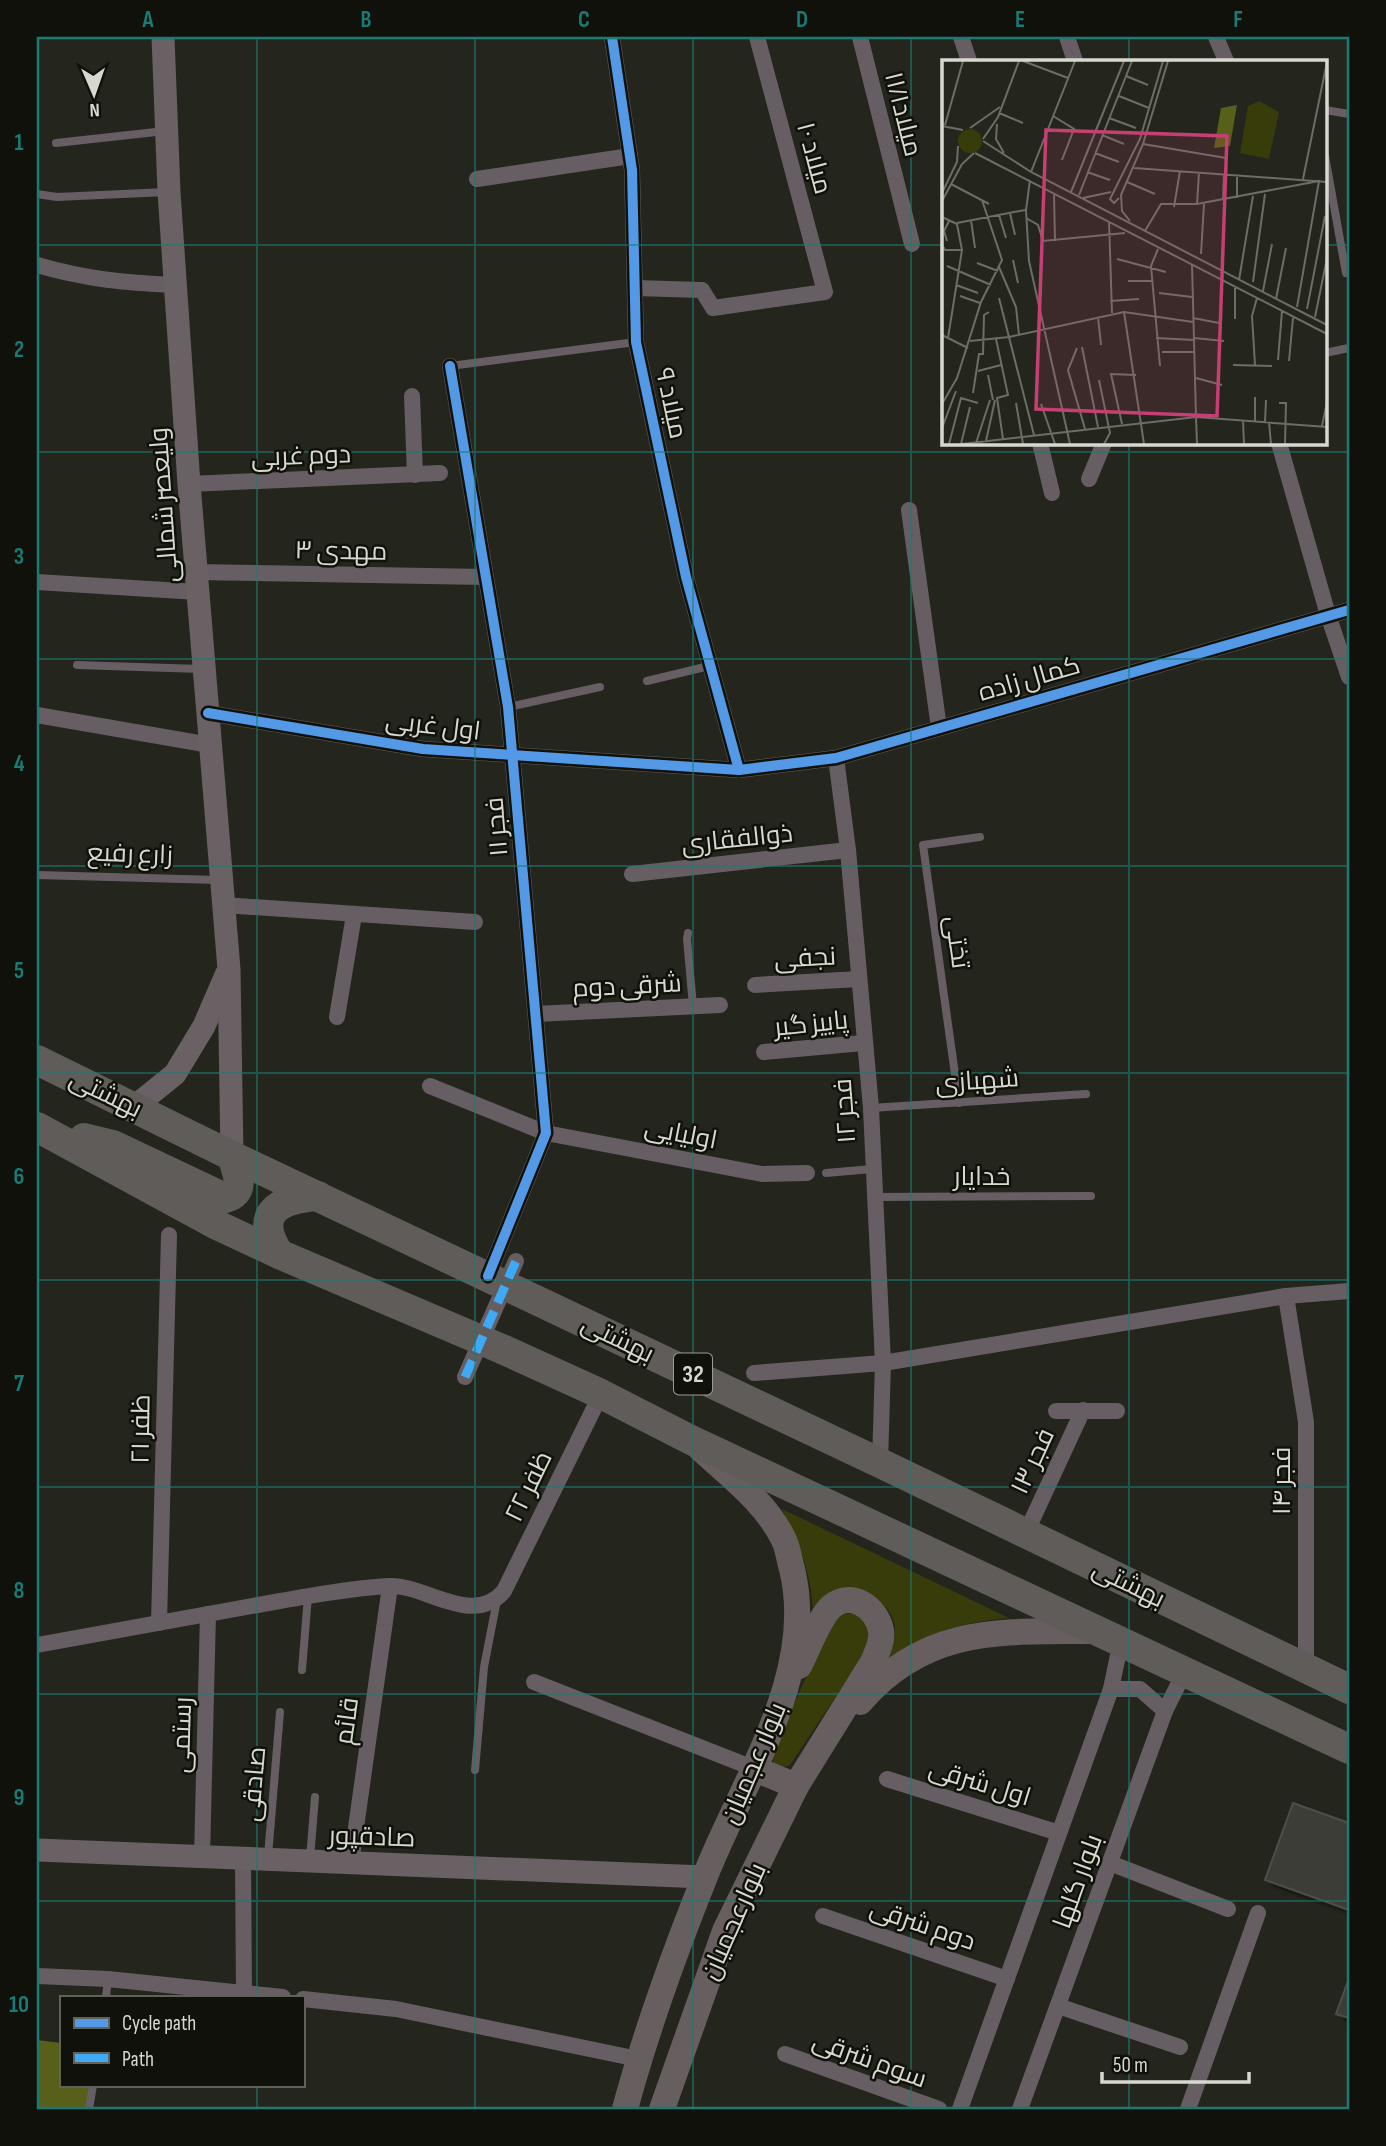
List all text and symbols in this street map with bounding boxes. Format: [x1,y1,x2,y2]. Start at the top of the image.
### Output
text: A [142,6,155,34]
text: B [361,6,372,34]
text: C [578,6,590,34]
text: D [796,6,808,34]
text: E [1015,6,1025,34]
text: F [1233,6,1243,34]
north arrow [60,60,130,130]
inset map [942,60,1326,444]
street label: میلاد۱۱/۱ [877,69,928,160]
text: N [89,98,100,121]
street label: میلاد ۱۰ [789,119,838,198]
text: 1 [14,129,24,157]
text: 2 [14,336,24,364]
street label: میلاد ۹ [648,365,693,442]
street label: ولیعصر شمالی [144,426,185,584]
street label: دوم غربی [250,439,352,475]
street label: مهدی ۳ [294,535,388,568]
text: 3 [14,543,24,571]
street label: کمال زاده [975,650,1084,709]
street label: اول غربی [383,705,482,748]
text: 4 [14,750,25,778]
street label: فجر ۱۱ [479,796,516,858]
street label: ذوالفقاری [680,818,794,861]
street label: زارع رفیع [87,838,173,871]
street label: تختی [937,914,976,971]
street label: نجفی [773,941,837,976]
text: 5 [14,957,24,985]
street label: شرقی دوم [572,968,683,1006]
street label: پاییز گیر [771,1005,850,1044]
street label: شهبازی [934,1063,1020,1100]
street label: بهشتی [64,1064,147,1125]
street label: فجر ۱۲ [828,1077,863,1144]
street label: اولیایی [642,1112,720,1157]
street label: خدایار [952,1162,1010,1193]
text: 6 [14,1163,24,1191]
street label: بهشتی [576,1309,659,1370]
road number: 32 [674,1354,712,1394]
text: 7 [14,1370,24,1398]
street label: ظفر ۲۱ [125,1394,158,1464]
street label: فجر ۱۳ [1005,1424,1062,1499]
street label: ظفر ۲۲ [499,1446,560,1527]
street label: فجر ۱۴ [1267,1447,1298,1515]
street label: بهشتی [1087,1554,1170,1615]
text: 8 [14,1577,25,1605]
street label: رستمی [166,1696,199,1774]
street label: قائم [329,1696,367,1747]
street label: بلوار عجمیان [715,1698,794,1829]
street label: صادقی [236,1745,273,1823]
street label: اول شرقی [925,1753,1034,1814]
text: 9 [14,1784,24,1812]
street label: صادقپور [326,1820,416,1855]
street label: بلوار گلها [1047,1830,1110,1933]
street label: بلوارعجمیان [695,1858,774,1985]
street label: دوم شرقی [865,1893,979,1959]
text: 10 [9,1991,29,2019]
legend [60,1996,304,2086]
text: Cycle path [122,2011,196,2036]
street label: سوم شرقی [808,2025,931,2096]
scale bar [1102,2041,1250,2085]
text: Path [122,2047,154,2072]
text: 50 m [1113,2053,1148,2078]

